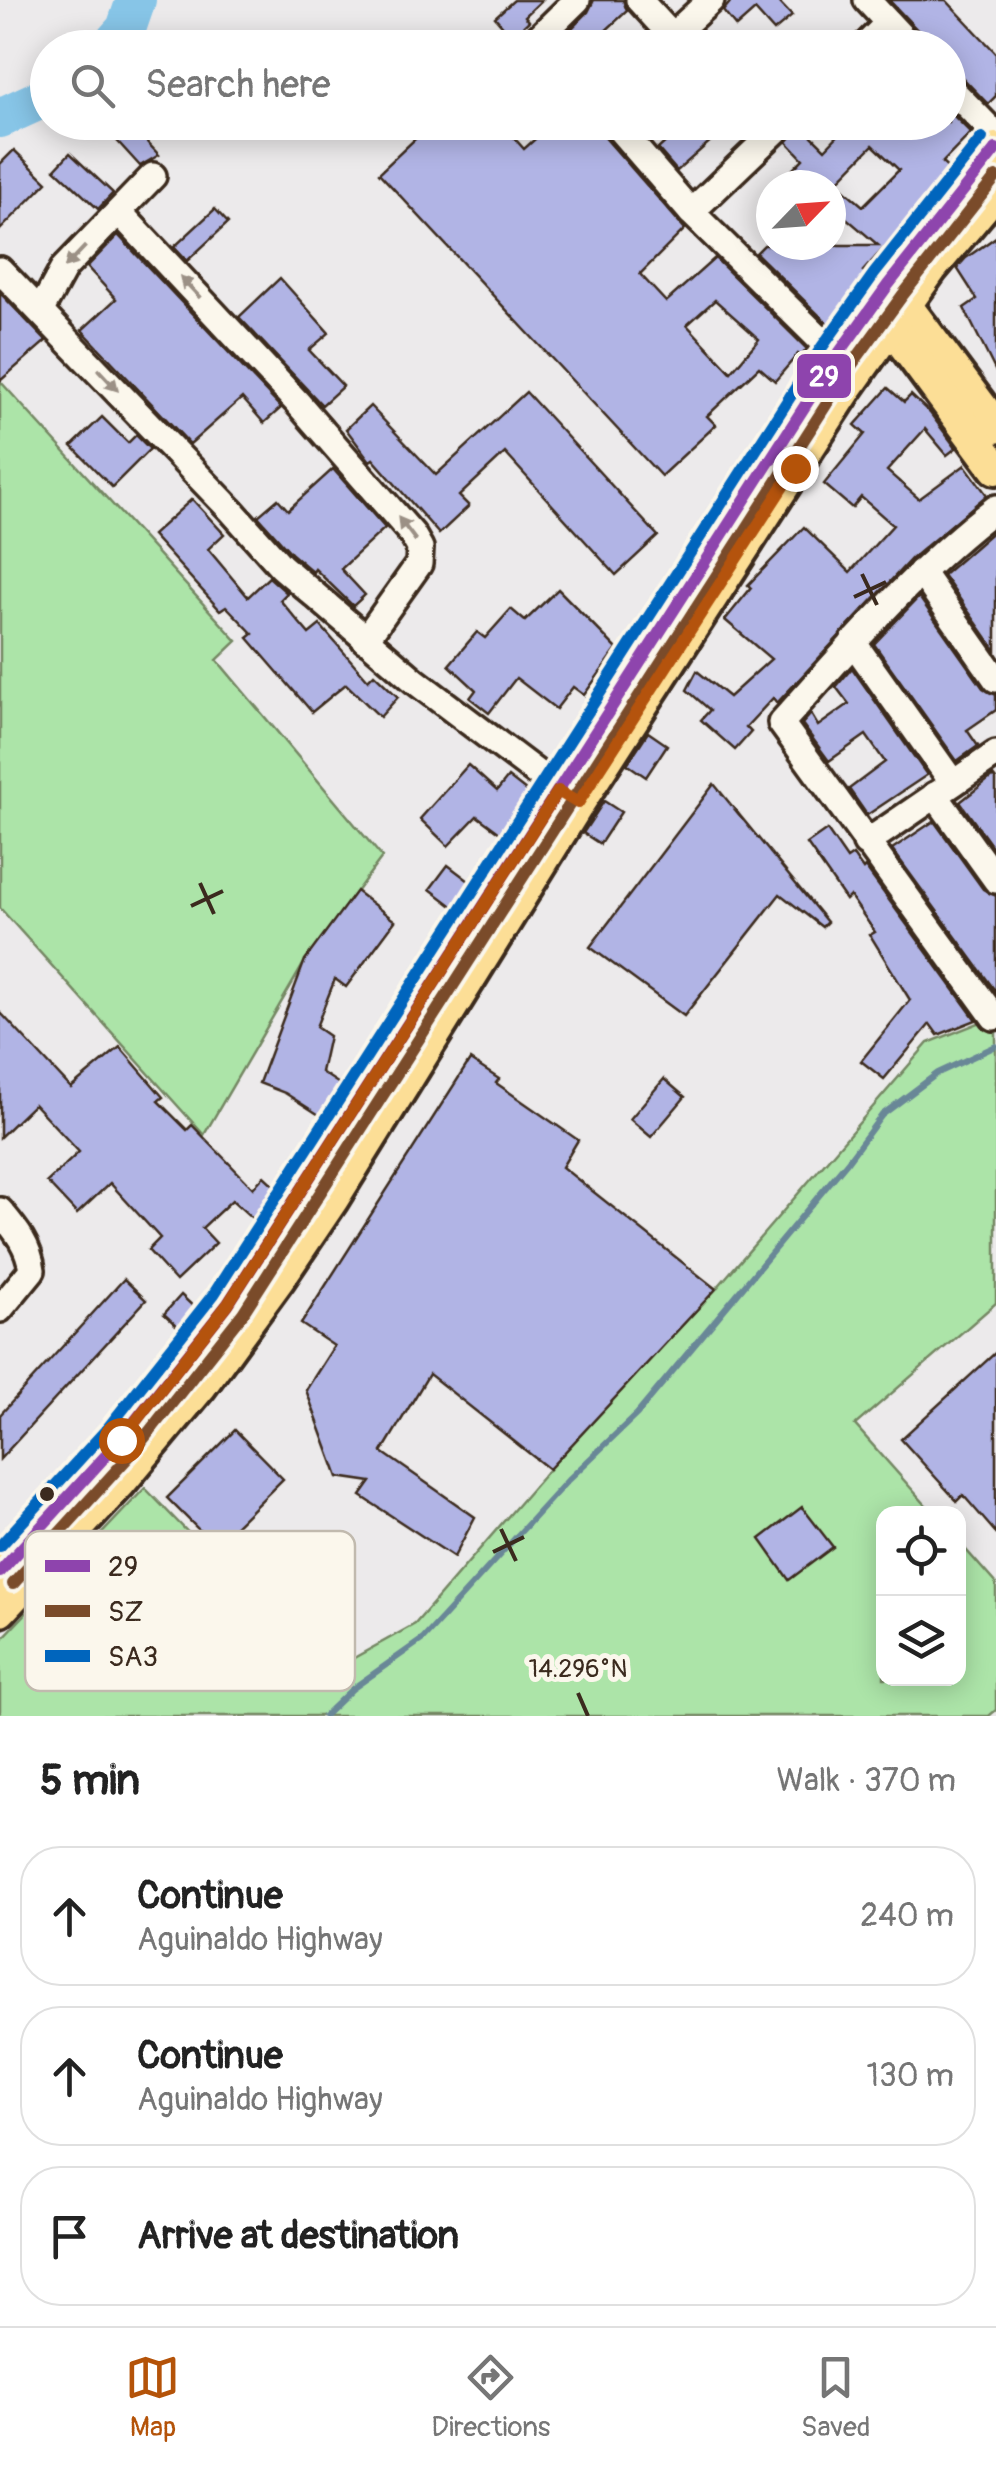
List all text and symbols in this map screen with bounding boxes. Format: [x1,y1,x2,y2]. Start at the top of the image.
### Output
search box [30,30,966,140]
icon: search [65,58,120,113]
text: Search here [145,61,331,109]
north arrow [756,170,846,260]
one-way arrow [64,244,87,268]
one-way arrow [179,276,202,300]
line badge: 29 [795,352,853,400]
text: 29 [809,360,839,395]
one-way arrow [96,368,119,392]
route end [773,446,819,492]
one-way arrow [397,516,418,542]
route start [99,1418,145,1464]
unlabelled marker [37,1484,57,1504]
map controls [876,1506,966,1686]
button: locate [876,1506,966,1596]
legend [25,1531,355,1691]
text: 29 [108,1550,138,1585]
text: SZ [108,1595,143,1630]
button: layers [876,1596,966,1686]
text: SA3 [108,1640,158,1675]
text: 14.296°N [528,1654,628,1685]
text: 5 min [40,1755,140,1807]
text: Walk · 370 m [777,1761,956,1801]
text: Continue [137,1872,283,1920]
icon: ahead [42,1889,97,1944]
text: 240 m [860,1896,954,1936]
text: Aguinaldo Highway [137,1920,383,1960]
text: Continue [137,2032,283,2080]
icon: ahead [42,2049,97,2104]
text: 130 m [866,2056,954,2096]
text: Aguinaldo Highway [137,2080,383,2120]
icon: arrive [42,2209,97,2264]
text: Arrive at destination [137,2212,459,2260]
tab: Map [125,2350,180,2445]
tab: Directions [431,2350,550,2445]
tab: Saved [801,2350,871,2445]

